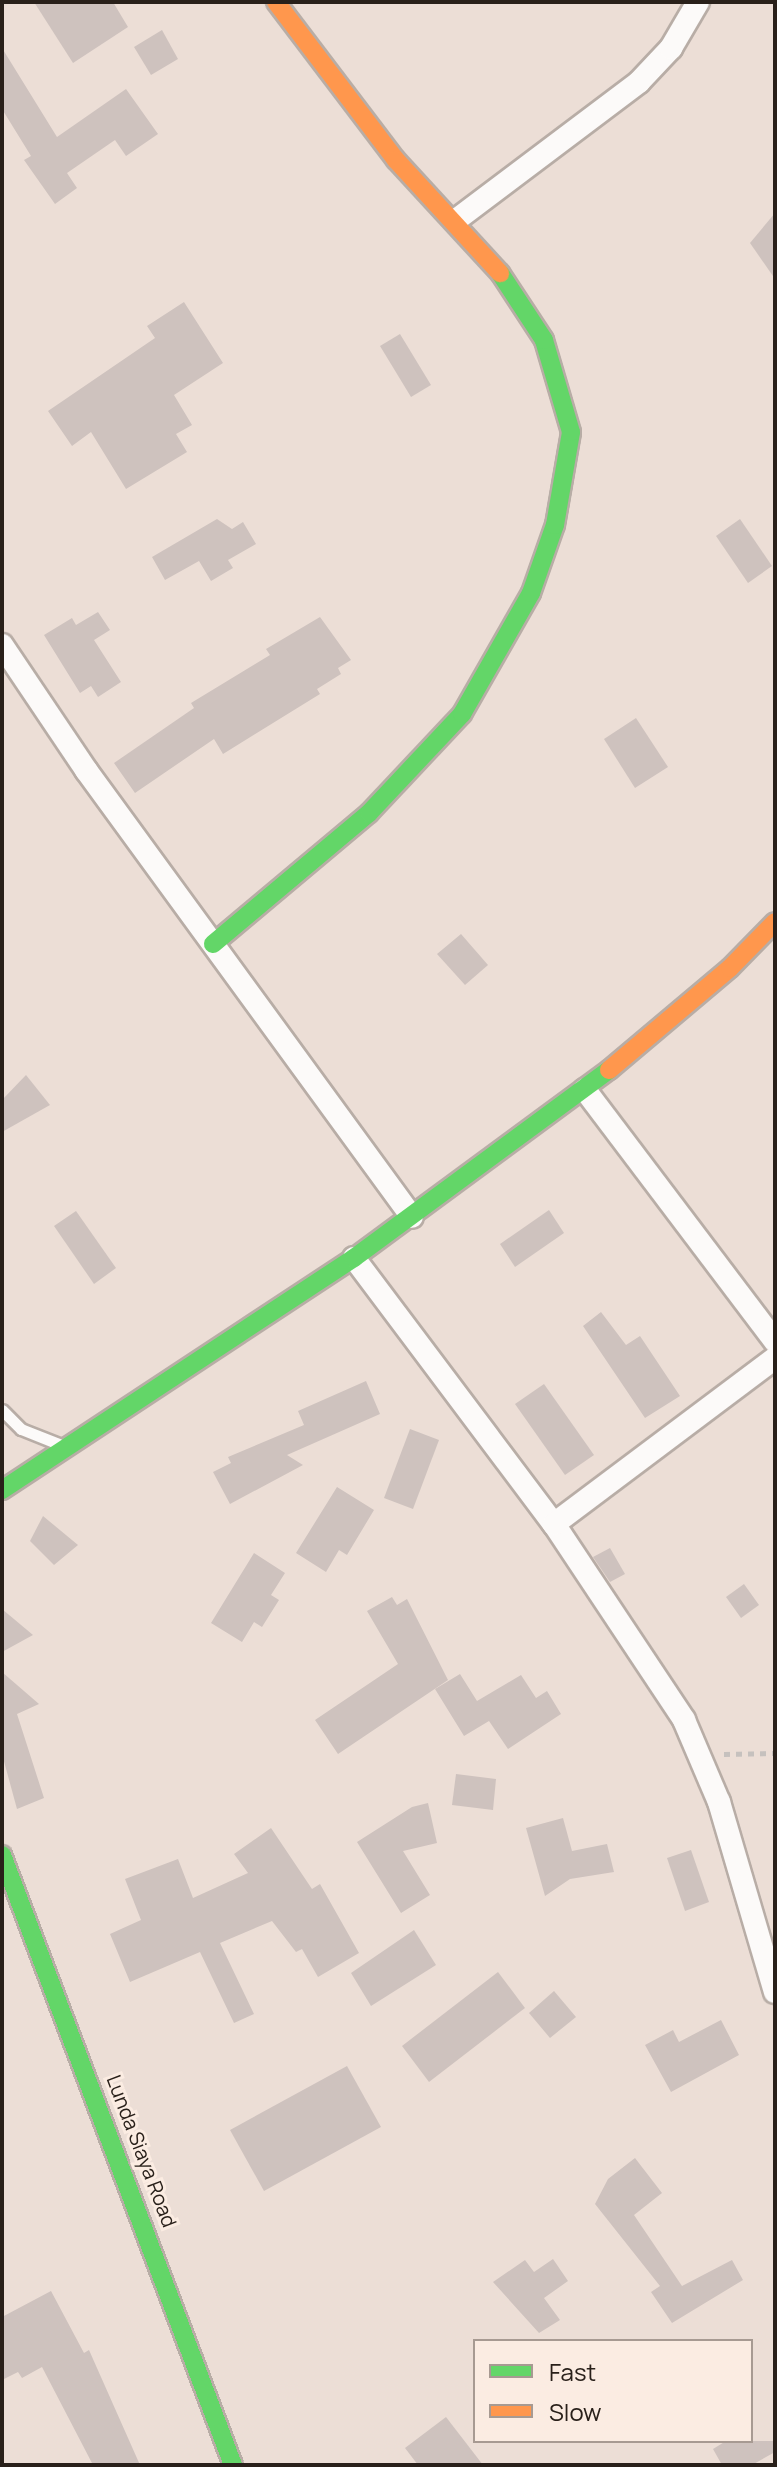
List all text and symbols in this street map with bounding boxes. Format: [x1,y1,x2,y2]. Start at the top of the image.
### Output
street label: Lunda Siaya Road [102,2072,182,2230]
legend [473,2339,753,2443]
text: Fast [549,2355,596,2388]
text: Slow [549,2395,602,2428]

